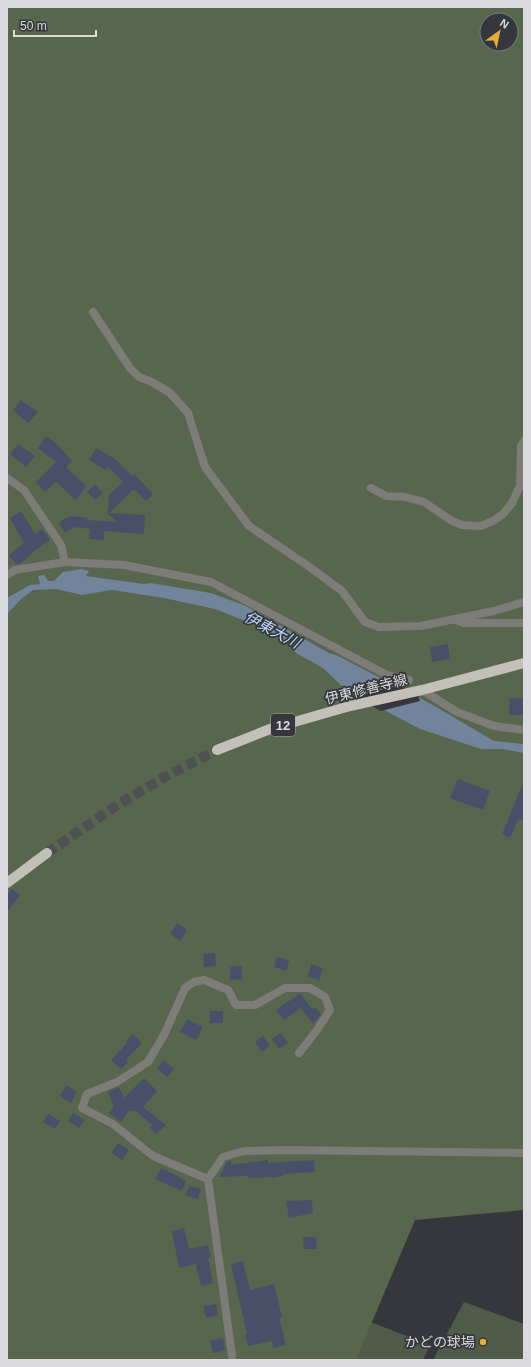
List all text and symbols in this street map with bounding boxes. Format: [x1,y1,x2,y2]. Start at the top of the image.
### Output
scale bar [14,12,96,38]
north arrow [479,12,519,52]
text: N [498,16,511,31]
text: 50 m [20,19,47,33]
water label: 伊東大川 [242,608,304,652]
street label: 伊東修善寺線 [323,671,409,707]
road number: 12 [271,714,295,736]
place label: かどの球場 [405,1334,475,1350]
marker: かどの球場 [478,1337,488,1347]

